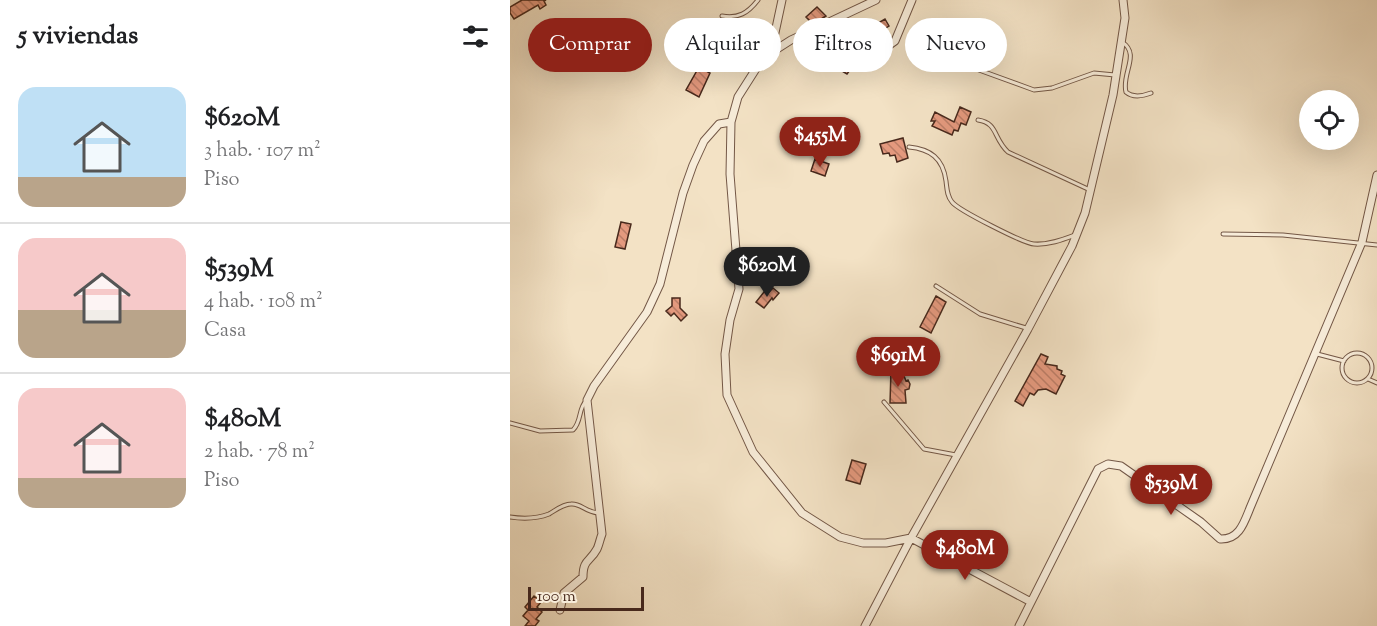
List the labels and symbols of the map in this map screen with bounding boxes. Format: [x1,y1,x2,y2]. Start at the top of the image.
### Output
pin: $455M [778,117,862,168]
pin: $620M [725,247,809,298]
pin: $691M [856,337,940,388]
pin: $539M [1129,465,1213,516]
pin: $480M [923,530,1007,581]
scale bar [528,584,644,612]

